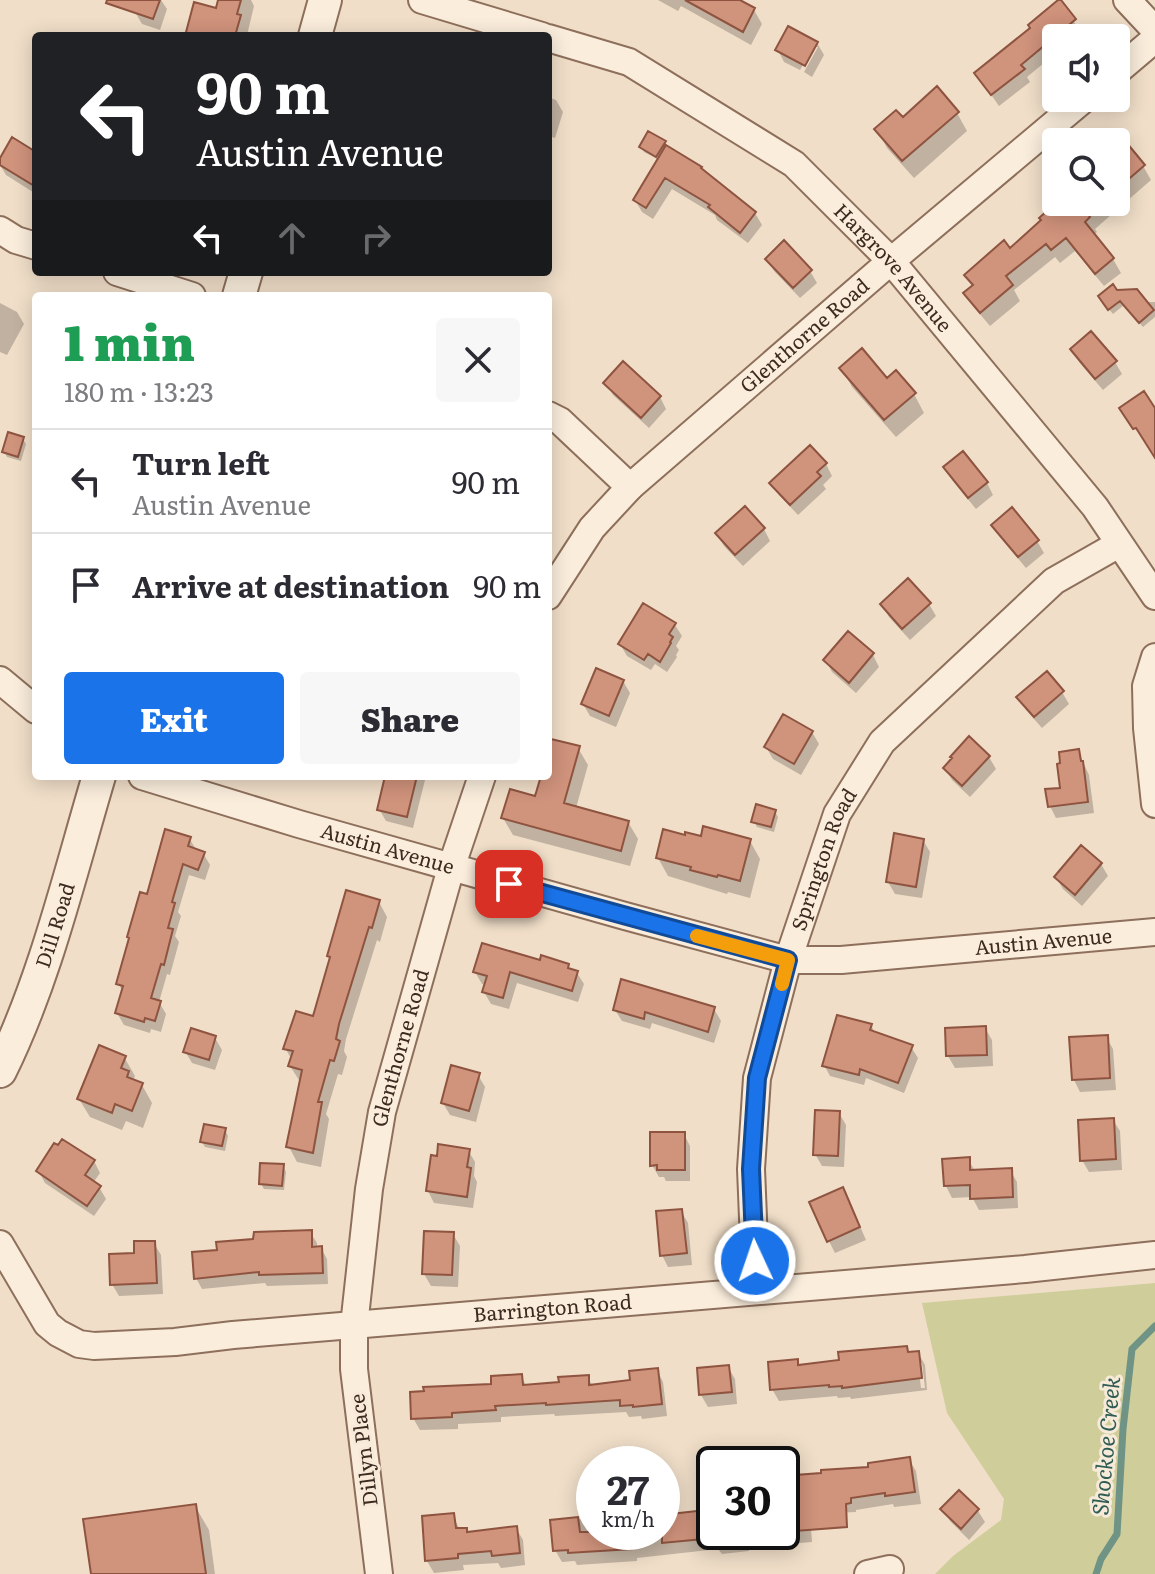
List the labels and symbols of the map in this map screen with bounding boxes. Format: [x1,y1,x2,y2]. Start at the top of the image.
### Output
street label: Hargrove Avenue [828,195,961,338]
street label: Glenthorne Road [732,270,875,399]
street label: Springton Road [782,782,863,934]
street label: Austin Avenue [318,814,458,880]
pin [475,850,543,918]
street label: Dill Road [26,878,81,971]
street label: Austin Avenue [973,919,1113,961]
street label: Glenthorne Road [363,965,435,1129]
position arrow [713,1219,797,1303]
street label: Barrington Road [472,1285,633,1328]
water label: Shockoe Creek [1082,1375,1127,1517]
street label: Dillyn Place [340,1392,384,1508]
speed limit sign: 30 [696,1446,800,1550]

